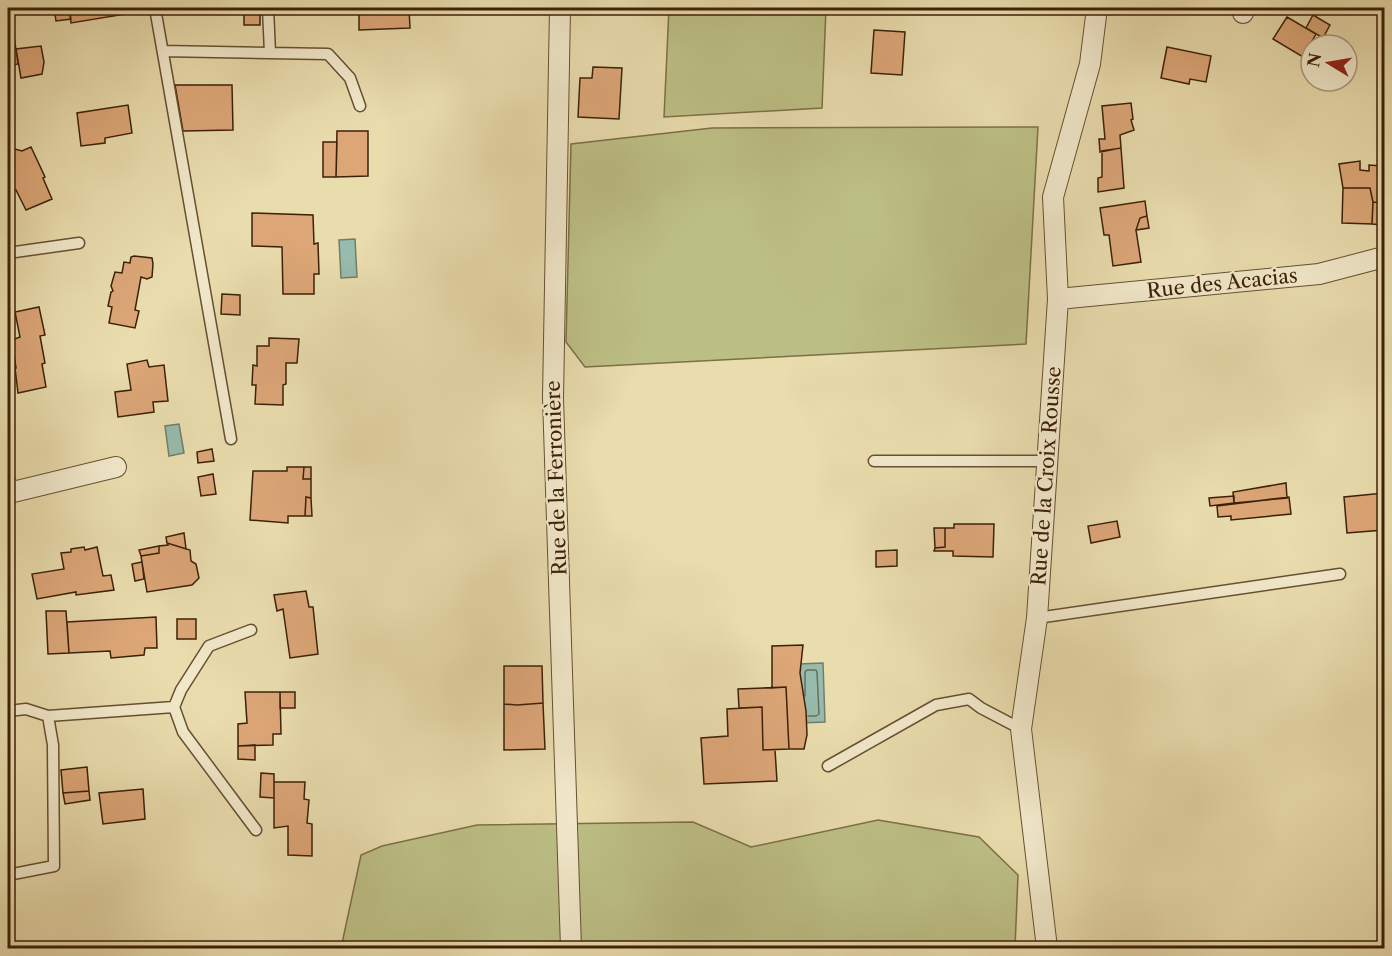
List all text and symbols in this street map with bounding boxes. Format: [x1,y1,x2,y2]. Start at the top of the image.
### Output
north arrow [1299,33,1359,93]
text: N [1303,51,1325,69]
street label: Rue des Acacias [1145,263,1299,303]
street label: Rue de la Croix Rousse [1026,365,1066,587]
street label: Rue de la Ferronière [541,380,571,576]

